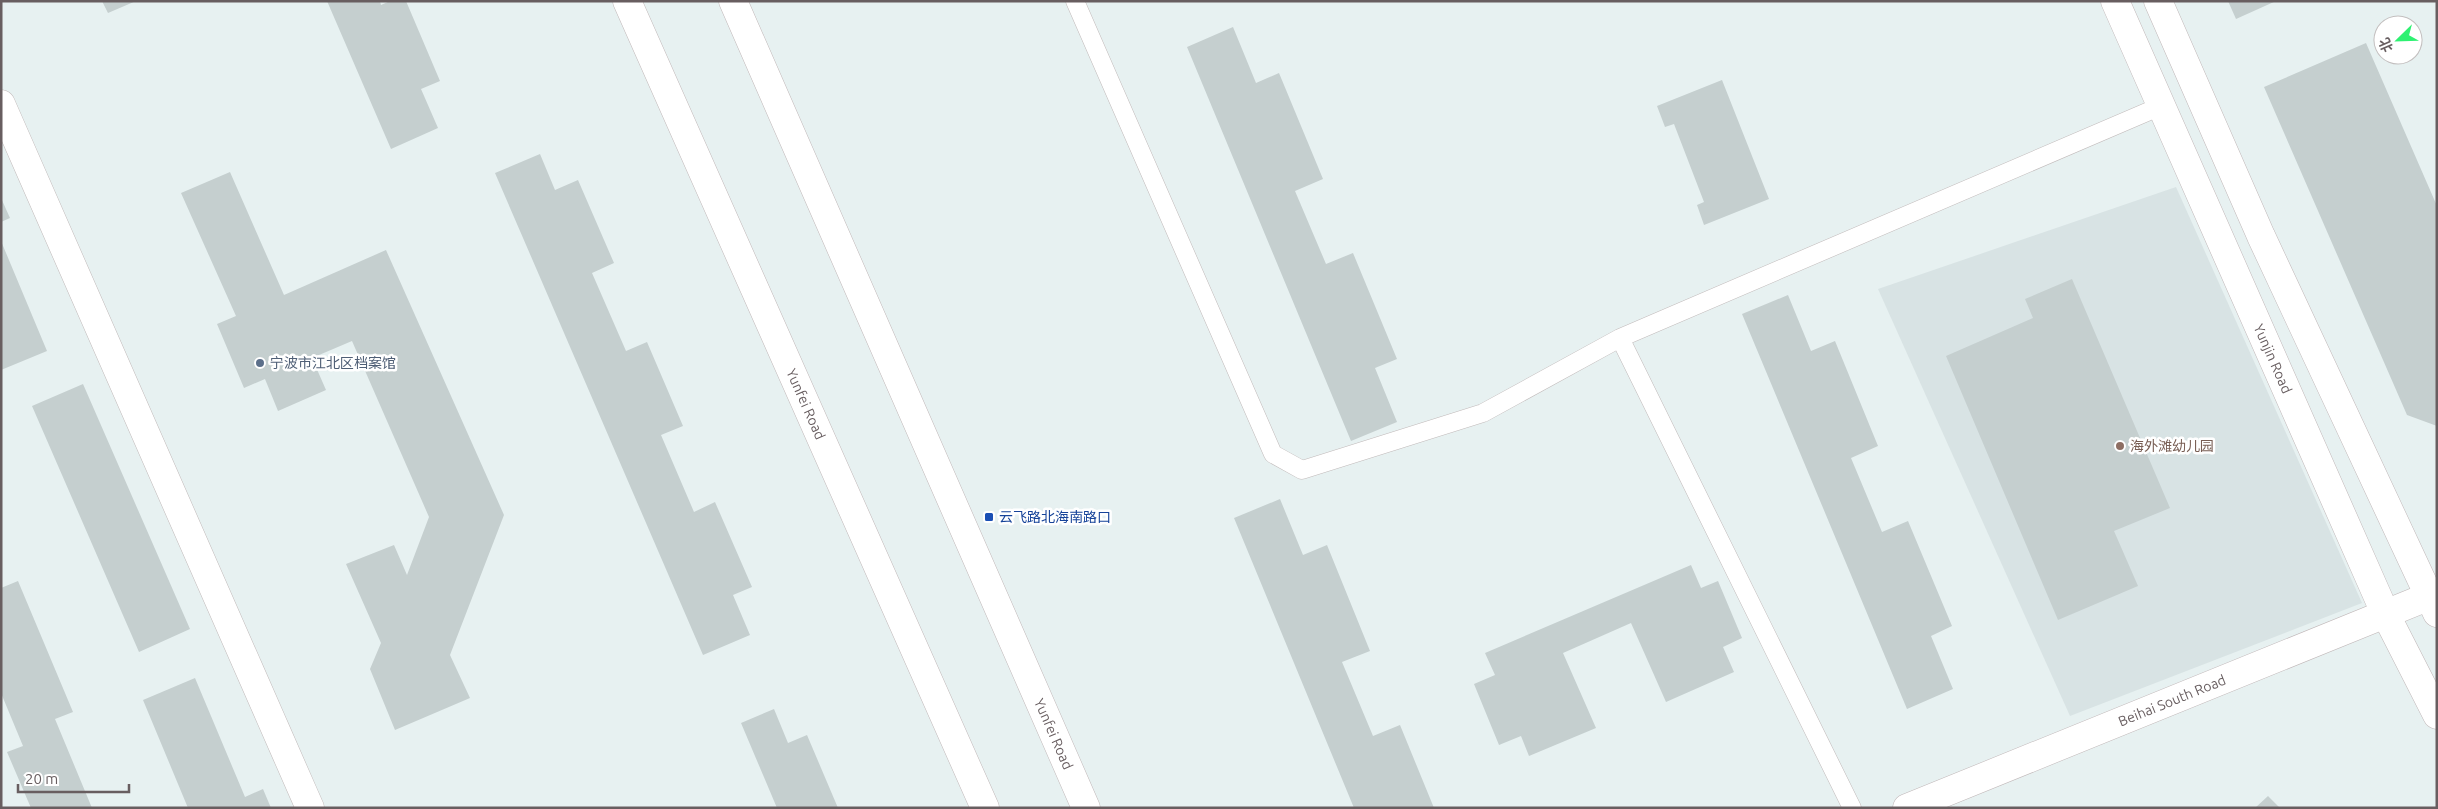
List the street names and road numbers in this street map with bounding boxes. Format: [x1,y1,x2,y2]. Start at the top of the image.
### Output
street label: Yunjin Road [2251,322,2295,396]
street label: Yunfei Road [783,366,829,442]
street label: Beihai South Road [2116,672,2228,729]
street label: Yunfei Road [1031,696,1076,772]

